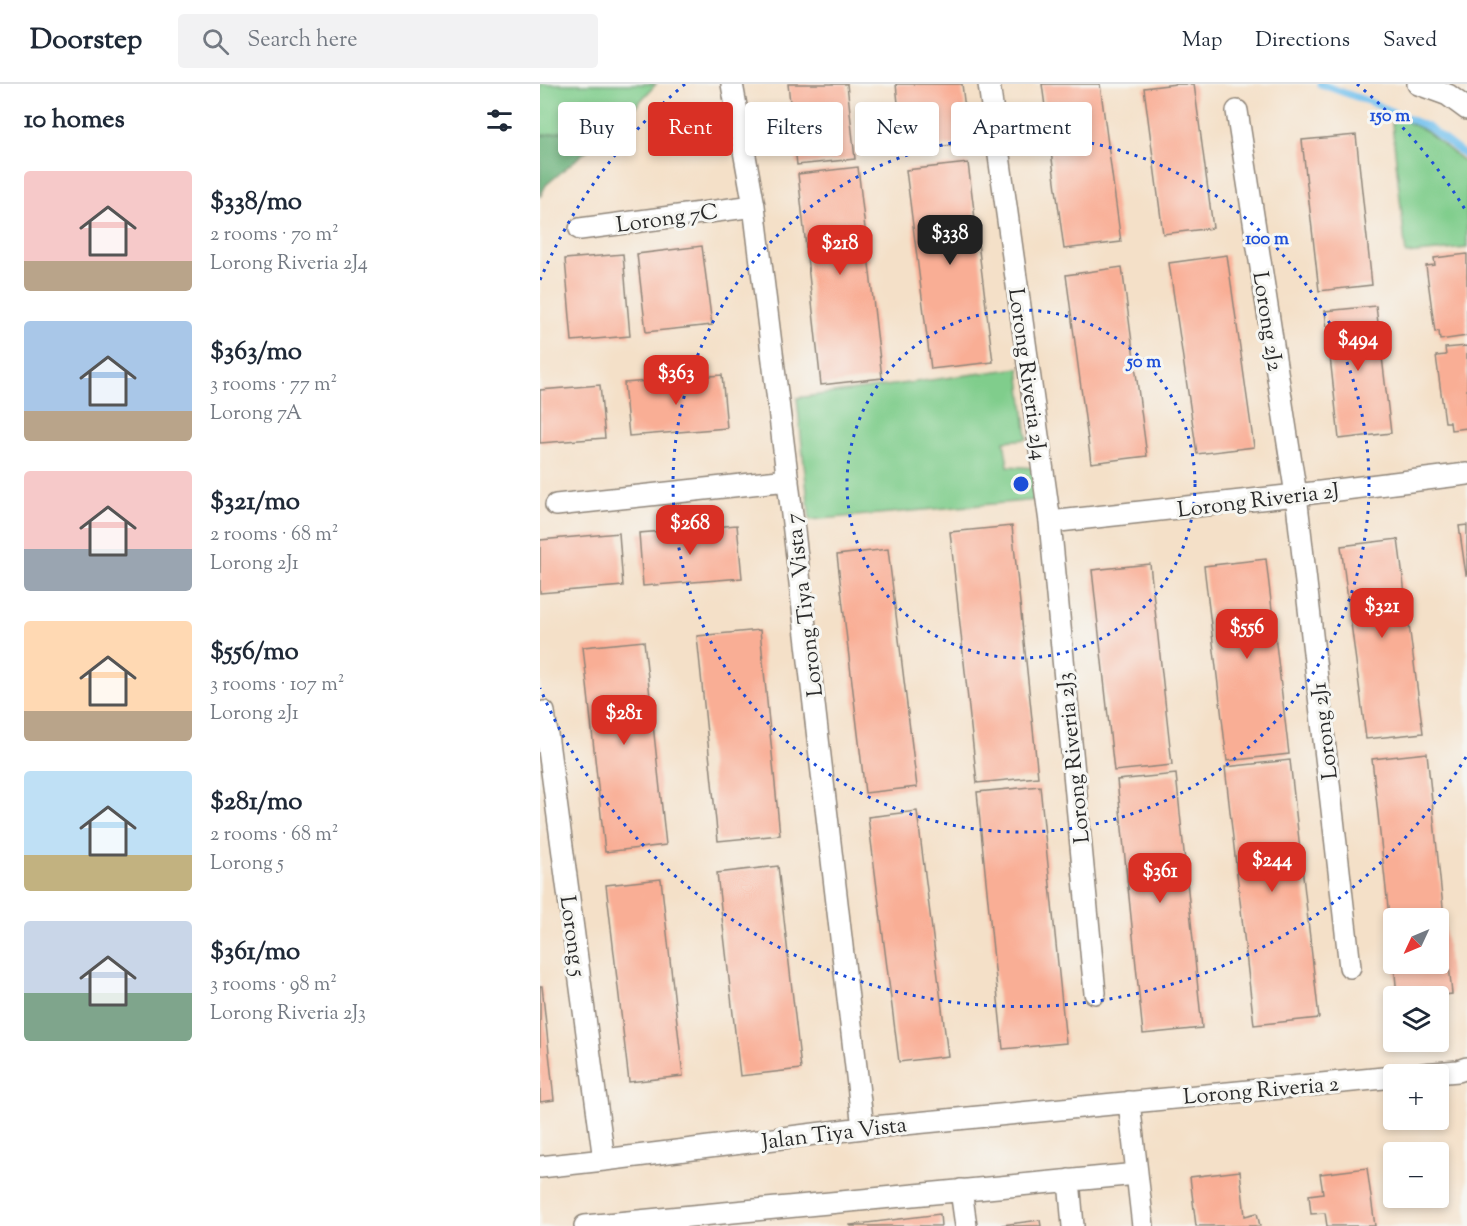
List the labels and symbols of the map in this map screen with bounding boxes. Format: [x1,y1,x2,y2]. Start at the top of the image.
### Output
text: 150 m [1370,104,1410,130]
street label: Lorong 7C [614,197,720,243]
pin: $338 [914,215,986,266]
pin: $218 [804,225,876,276]
text: 100 m [1245,227,1289,253]
street label: Lorong 2J2 [1242,269,1290,374]
street label: Lorong Riveria 2J4 [998,286,1054,463]
pin: $494 [1322,321,1394,372]
text: 50 m [1125,350,1161,376]
pin: $363 [640,355,712,406]
centre of rings [1011,474,1031,494]
street label: Lorong Riveria 2J [1176,476,1341,528]
pin: $268 [654,505,726,556]
street label: Lorong Tiya Vista 7 [779,511,833,698]
pin: $321 [1346,588,1418,639]
pin: $556 [1211,609,1283,660]
street label: Lorong Riveria 2J3 [1050,671,1100,845]
street label: Lorong 2J1 [1304,680,1348,781]
pin: $281 [588,695,660,746]
pin: $244 [1236,842,1308,893]
pin: $361 [1124,853,1196,904]
street label: Lorong 5 [550,894,593,979]
north arrow [1383,908,1449,974]
street label: Lorong Riveria 2 [1182,1069,1341,1115]
street label: Jalan Tiya Vista [759,1110,909,1160]

